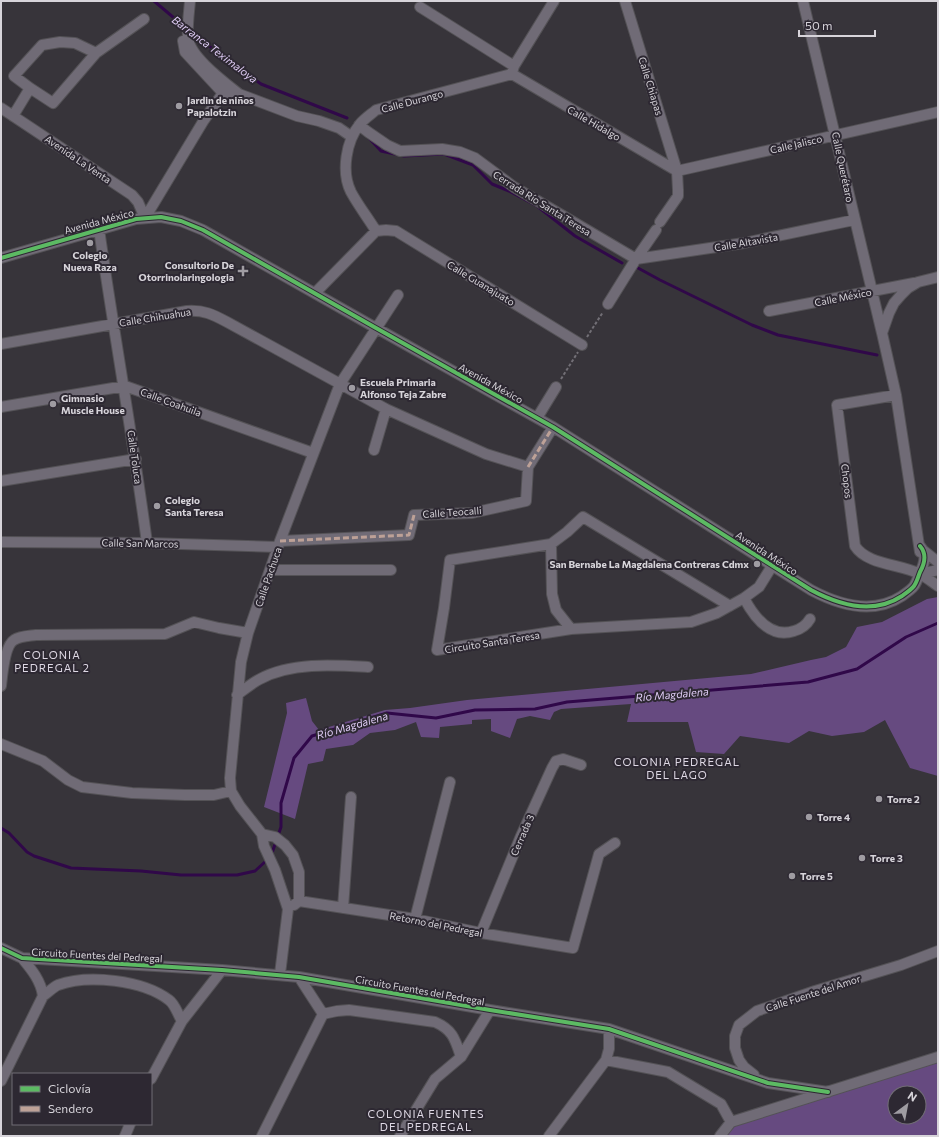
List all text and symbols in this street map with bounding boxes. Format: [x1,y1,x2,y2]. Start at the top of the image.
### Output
scale bar [799,12,875,38]
water label: Barranca Teximaloya [170,13,260,85]
text: 50 m [805,18,833,32]
street label: Calle Chiapas [636,55,666,117]
street label: Calle Durango [380,87,444,115]
place label: Jardin de niños Papalotzin [187,94,254,118]
marker: Jardin de niños Papalotzin [174,101,184,111]
street label: Calle Hidalgo [565,103,623,143]
street label: Calle Querétaro [830,131,856,203]
street label: Avenida La Venta [43,132,113,186]
street label: Calle Jalisco [769,132,823,156]
street label: Cerrada Río Santa Teresa [491,168,593,238]
street label: Avenida México [63,206,135,236]
street label: Calle Altavista [713,230,779,254]
marker: Colegio Nueva Raza [85,238,95,248]
place label: Colegio Nueva Raza [63,249,117,273]
street label: Calle Guanajuato [445,258,517,308]
place label: Consultorio De Otorrinolaringologia [139,259,234,283]
marker: Consultorio De Otorrinolaringologia [237,265,249,277]
street label: Calle México [813,286,873,308]
street label: Calle Chihuahua [118,305,192,329]
street label: Avenida México [457,360,525,406]
place label: Escuela Primaria Alfonso Teja Zabre [360,376,446,400]
marker: Escuela Primaria Alfonso Teja Zabre [347,383,357,393]
street label: Calle Coahuila [139,385,203,419]
place label: Gimnasio Muscle House [61,392,125,416]
marker: Gimnasio Muscle House [48,399,58,409]
street label: Calle Toluca [125,429,145,485]
street label: Chopos [839,463,855,499]
place label: Colegio Santa Teresa [165,494,224,518]
marker: Colegio Santa Teresa [152,501,162,511]
street label: Calle Teocalli [422,504,482,520]
street label: Avenida México [734,528,800,578]
street label: Calle San Marcos [101,536,179,550]
street label: Calle Pachuca [252,546,284,608]
place label: San Bernabe La Magdalena Contreras Cdmx [550,558,749,570]
marker: San Bernabe La Magdalena Contreras Cdmx [752,559,762,569]
street label: Circuito Santa Teresa [444,629,540,655]
district label: COLONIA PEDREGAL 2 [14,648,90,674]
water label: Río Magdalena [635,684,710,704]
water label: Río Magdalena [315,709,389,741]
district label: COLONIA PEDREGAL DEL LAGO [614,755,740,781]
place label: Torre 2 [887,793,920,805]
marker: Torre 2 [874,794,884,804]
place label: Torre 4 [817,811,850,823]
street label: Cerrada 3 [508,812,537,857]
marker: Torre 4 [804,812,814,822]
place label: Torre 3 [870,852,903,864]
marker: Torre 3 [857,853,867,863]
place label: Torre 5 [800,870,833,882]
marker: Torre 5 [787,871,797,881]
street label: Retorno del Pedregal [389,909,483,939]
street label: Circuito Fuentes del Pedregal [31,946,163,964]
street label: Calle Fuente del Amor [764,972,862,1014]
street label: Circuito Fuentes del Pedregal [354,973,486,1007]
legend [12,1073,152,1125]
text: Ciclovía [48,1081,91,1095]
north arrow [887,1085,927,1125]
text: N [906,1088,920,1104]
text: Sendero [48,1101,93,1115]
district label: COLONIA FUENTES DEL PEDREGAL [368,1107,484,1133]

